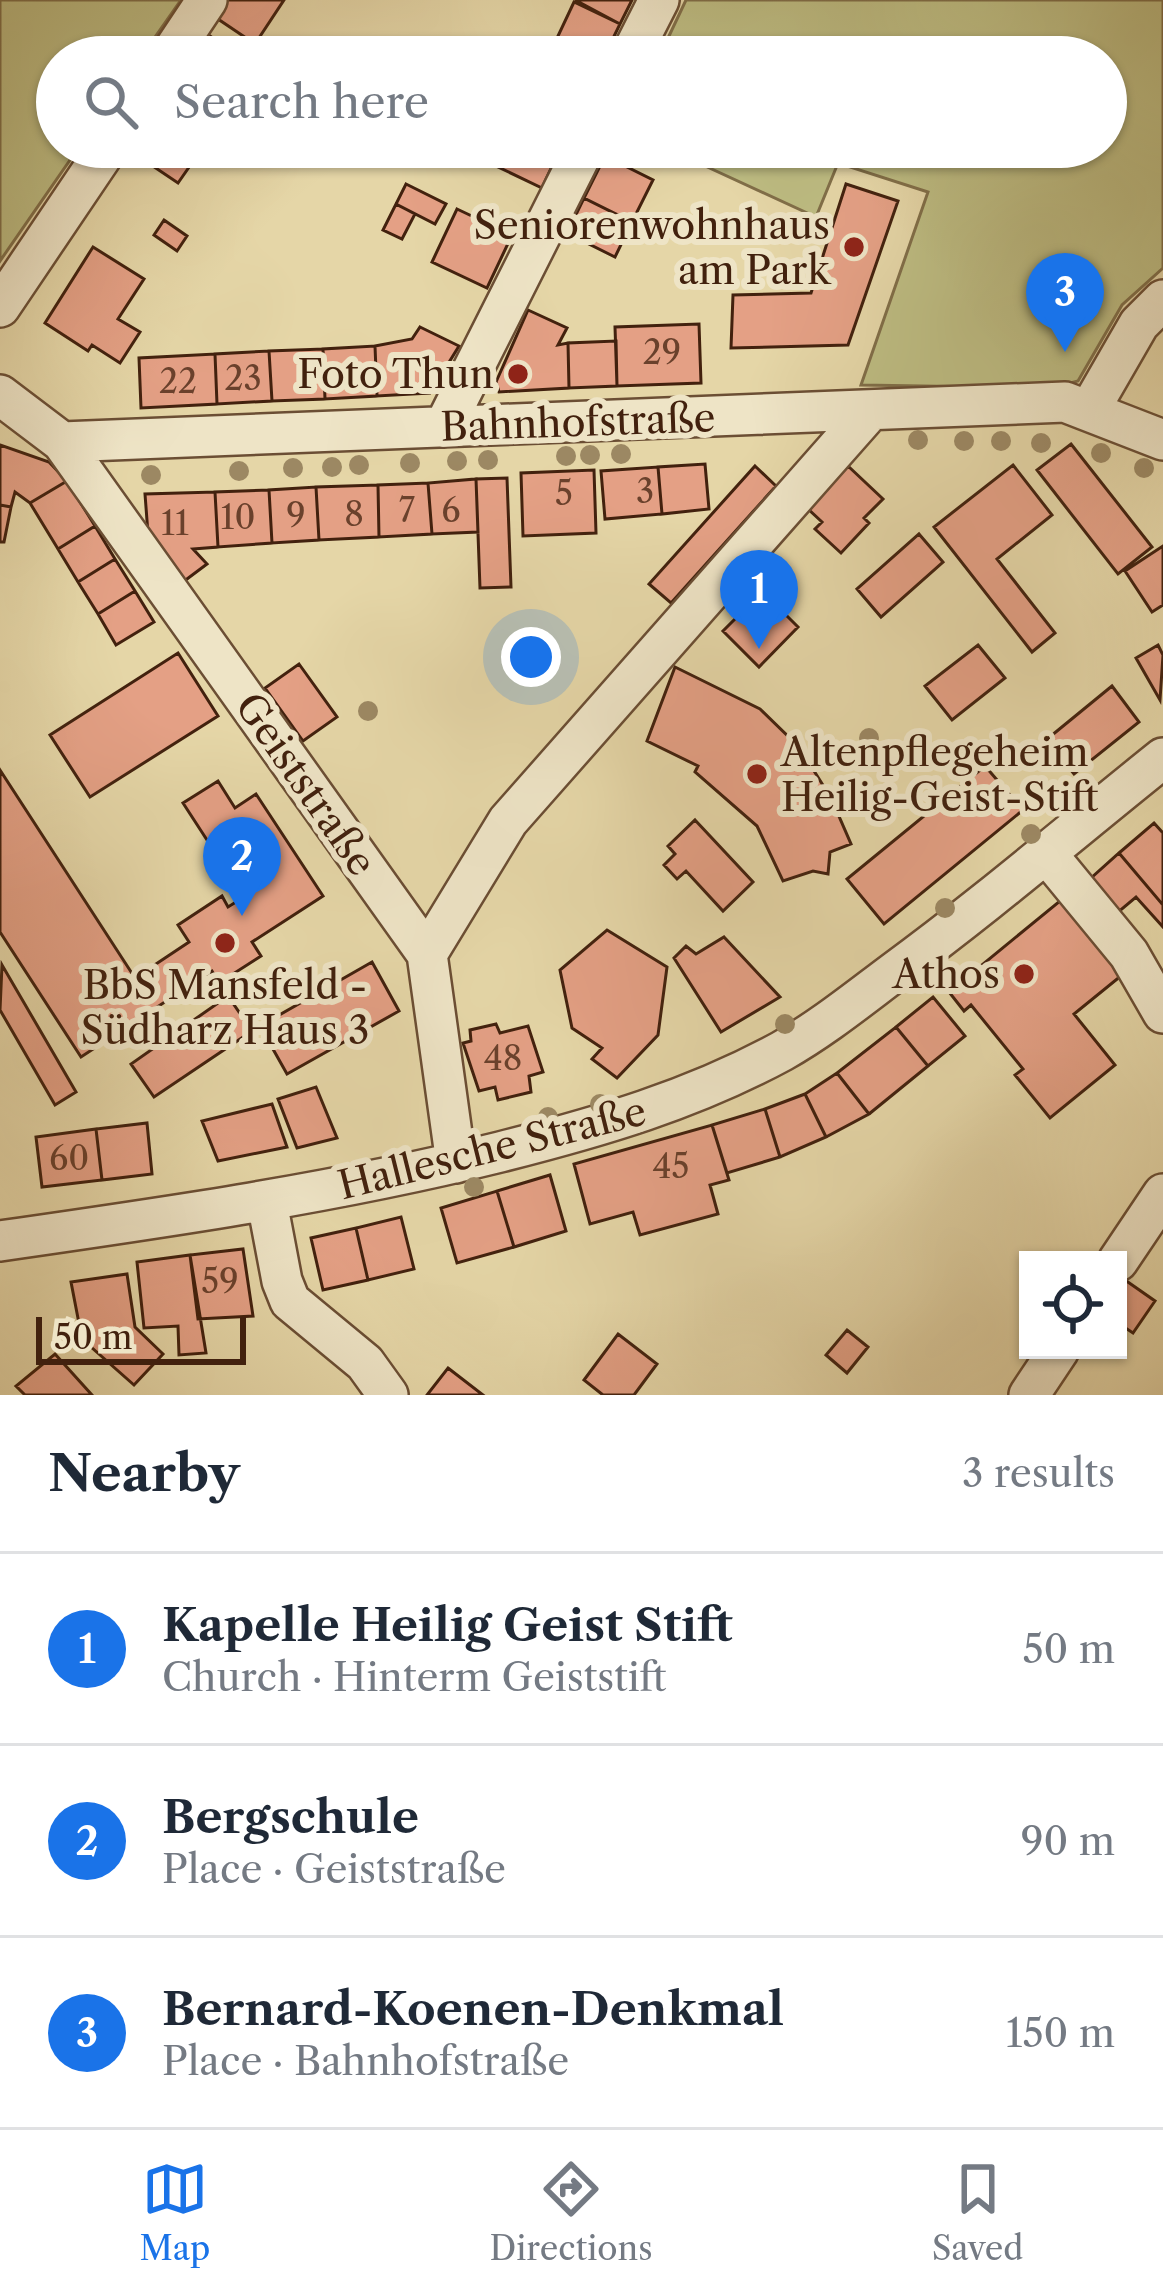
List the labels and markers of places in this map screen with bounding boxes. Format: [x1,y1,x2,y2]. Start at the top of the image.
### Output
place label: Seniorenwohnhaus am Park [473,201,831,294]
marker: Seniorenwohnhaus am Park [841,234,867,260]
pin: 3 [1026,253,1104,352]
place label: Foto Thun [297,350,494,398]
marker: Foto Thun [505,361,531,387]
pin: 1 [720,550,798,649]
place label: Altenpflegeheim Heilig-Geist-Stift [780,728,1099,821]
marker: Altenpflegeheim Heilig-Geist-Stift [744,761,770,787]
pin: 2 [203,817,281,916]
marker: BbS Mansfeld - Südharz Haus 3 [212,930,238,956]
place label: Athos [891,950,1000,998]
place label: BbS Mansfeld - Südharz Haus 3 [81,961,370,1054]
marker: Athos [1011,961,1037,987]

